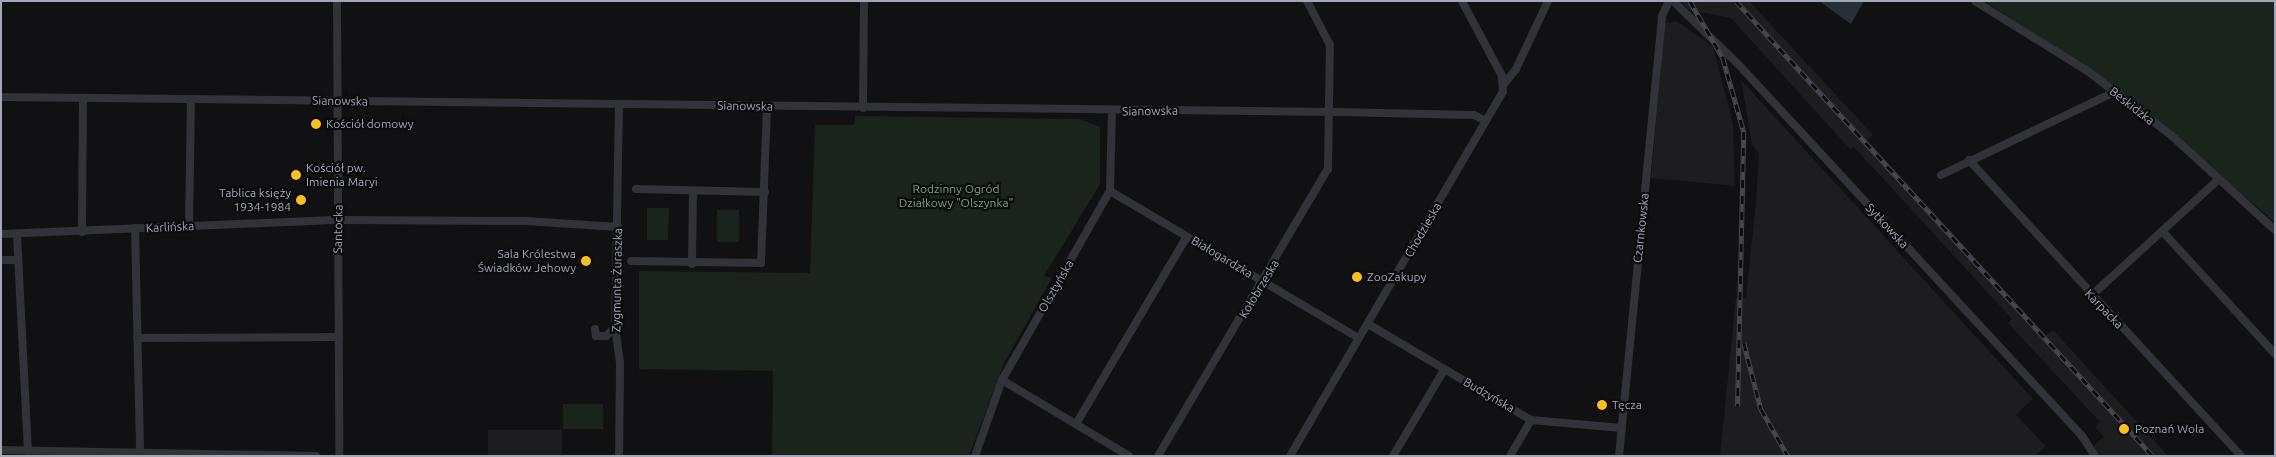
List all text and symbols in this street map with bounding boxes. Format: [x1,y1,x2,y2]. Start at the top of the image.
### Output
street label: Beskidzka [2107,84,2157,128]
street label: Sianowska [312,93,368,109]
street label: Sianowska [717,98,773,114]
street label: Sianowska [1122,103,1178,119]
place label: Kościół domowy [326,117,414,131]
marker: Kościół domowy [310,118,322,130]
place label: Kościół pw. Imienia Maryi [306,161,378,189]
marker: Kościół pw. Imienia Maryi [290,169,302,181]
park label: Rodzinny Ogród Działkowy "Olszynka" [899,182,1013,210]
place label: Tablica księży 1934-1984 [219,186,291,214]
street label: Czarnkowska [1630,192,1652,264]
marker: Tablica księży 1934-1984 [295,194,307,206]
street label: Chodzieska [1402,200,1444,260]
street label: Sytkowska [1863,201,1911,251]
street label: Santocka [330,204,346,254]
street label: Karlińska [145,219,195,235]
street label: Zygmunta Żuraszka [609,228,625,332]
street label: Białogardzka [1189,233,1255,281]
place label: Sala Królestwa Świadków Jehowy [478,247,576,275]
marker: Sala Królestwa Świadków Jehowy [580,255,592,267]
street label: Olsztyńska [1035,257,1077,315]
street label: Kołobrzeska [1236,257,1282,321]
place label: ZooZakupy [1367,270,1426,284]
marker: ZooZakupy [1351,271,1363,283]
street label: Karpacka [2082,286,2126,332]
street label: Budzyńska [1461,374,1517,416]
place label: Tęcza [1612,398,1642,412]
marker: Tęcza [1596,399,1608,411]
marker: Poznań Wola [2117,422,2131,436]
place label: Poznań Wola [2135,422,2204,436]

